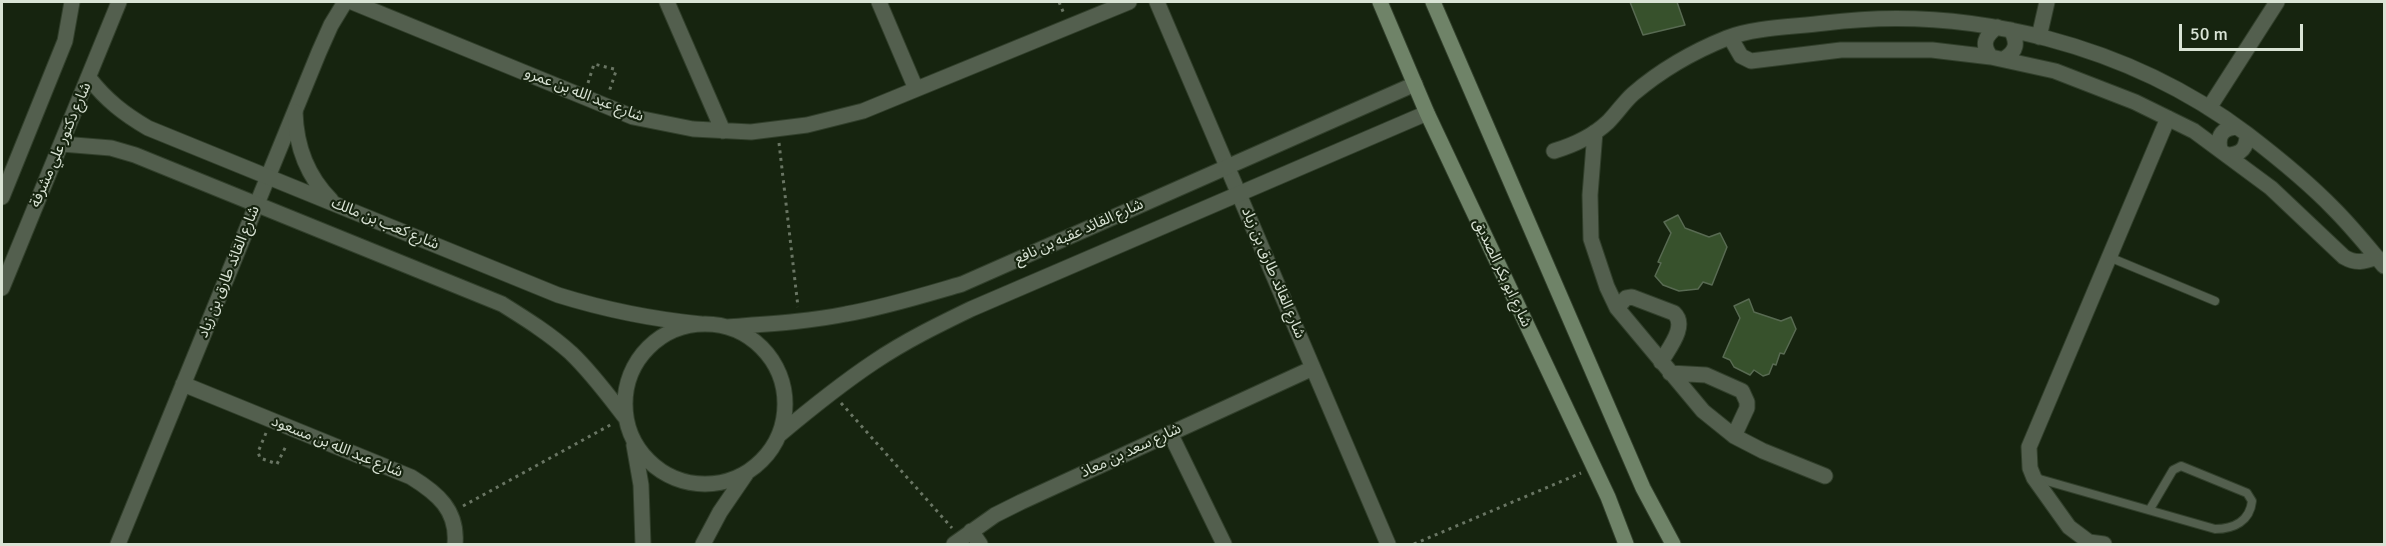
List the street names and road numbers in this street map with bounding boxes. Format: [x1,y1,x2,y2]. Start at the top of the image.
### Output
street label: شارع عبد الله بن عمرو [522,64,646,126]
street label: شارع دكتور علي مشرفة [27,80,95,210]
street label: شارع كعب بن مالك [329,194,441,254]
street label: شارع القائد عقبه بن نافع [1012,195,1146,269]
street label: شارع القائد طارق بن زياد [194,203,264,341]
street label: شارع القائد طارق بن زياد [1237,205,1309,341]
street label: شارع ابو بكر الصديق [1469,216,1535,330]
street label: شارع عبد الله بن مسعود [269,412,405,482]
street label: شارع سعد بن معاذ [1078,420,1184,482]

